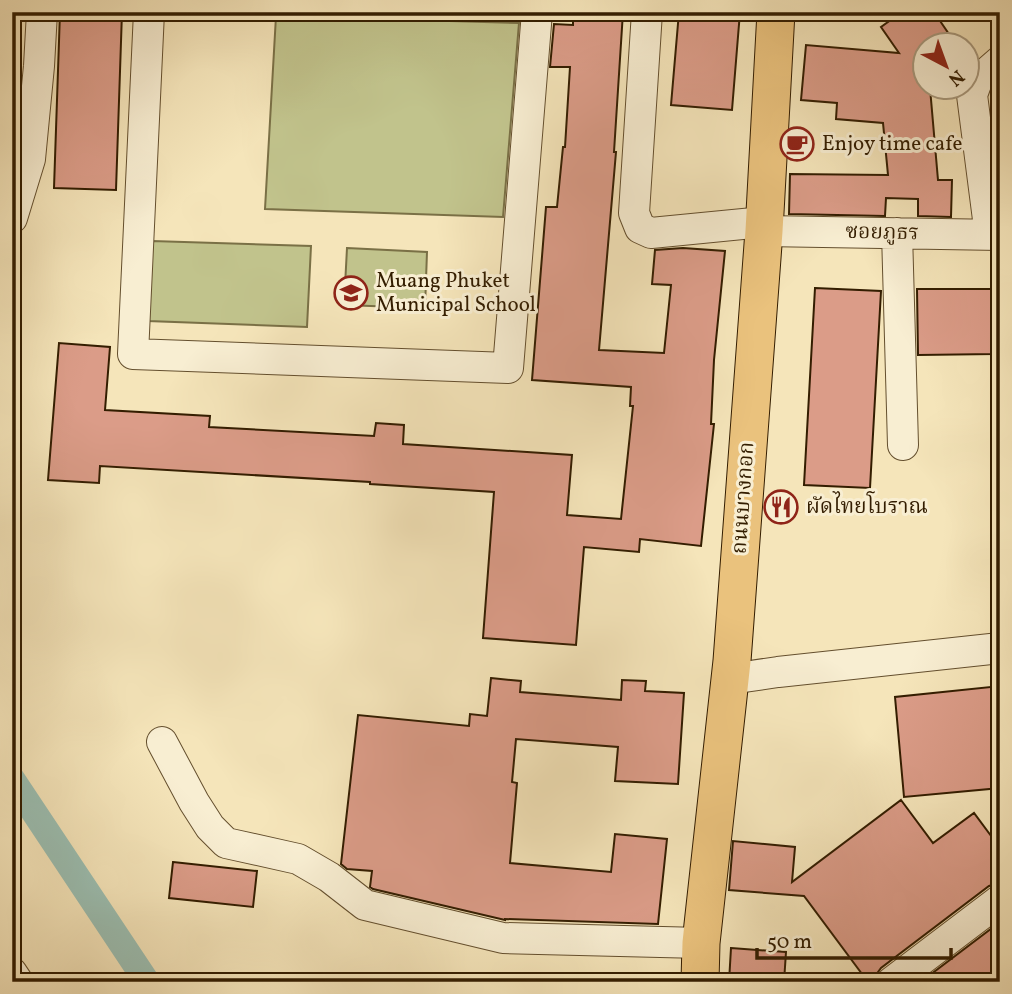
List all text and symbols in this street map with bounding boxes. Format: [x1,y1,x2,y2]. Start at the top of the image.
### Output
north arrow [911,32,981,102]
text: N [942,63,970,92]
cafe icon: Enjoy time cafe [778,125,816,163]
place label: Enjoy time cafe [822,130,962,159]
street label: ซอยภูธร [845,218,919,248]
place label: Muang Phuket Municipal School [376,267,536,320]
school or university icon: Muang Phuket Municipal School [332,274,370,312]
street label: ถนนบางกอก [726,441,762,555]
restaurant icon: ผัดไทยโบราณ [762,488,800,526]
place label: ผัดไทยโบราณ [806,491,928,522]
scale bar [757,917,951,961]
text: 50 m [767,928,812,957]

